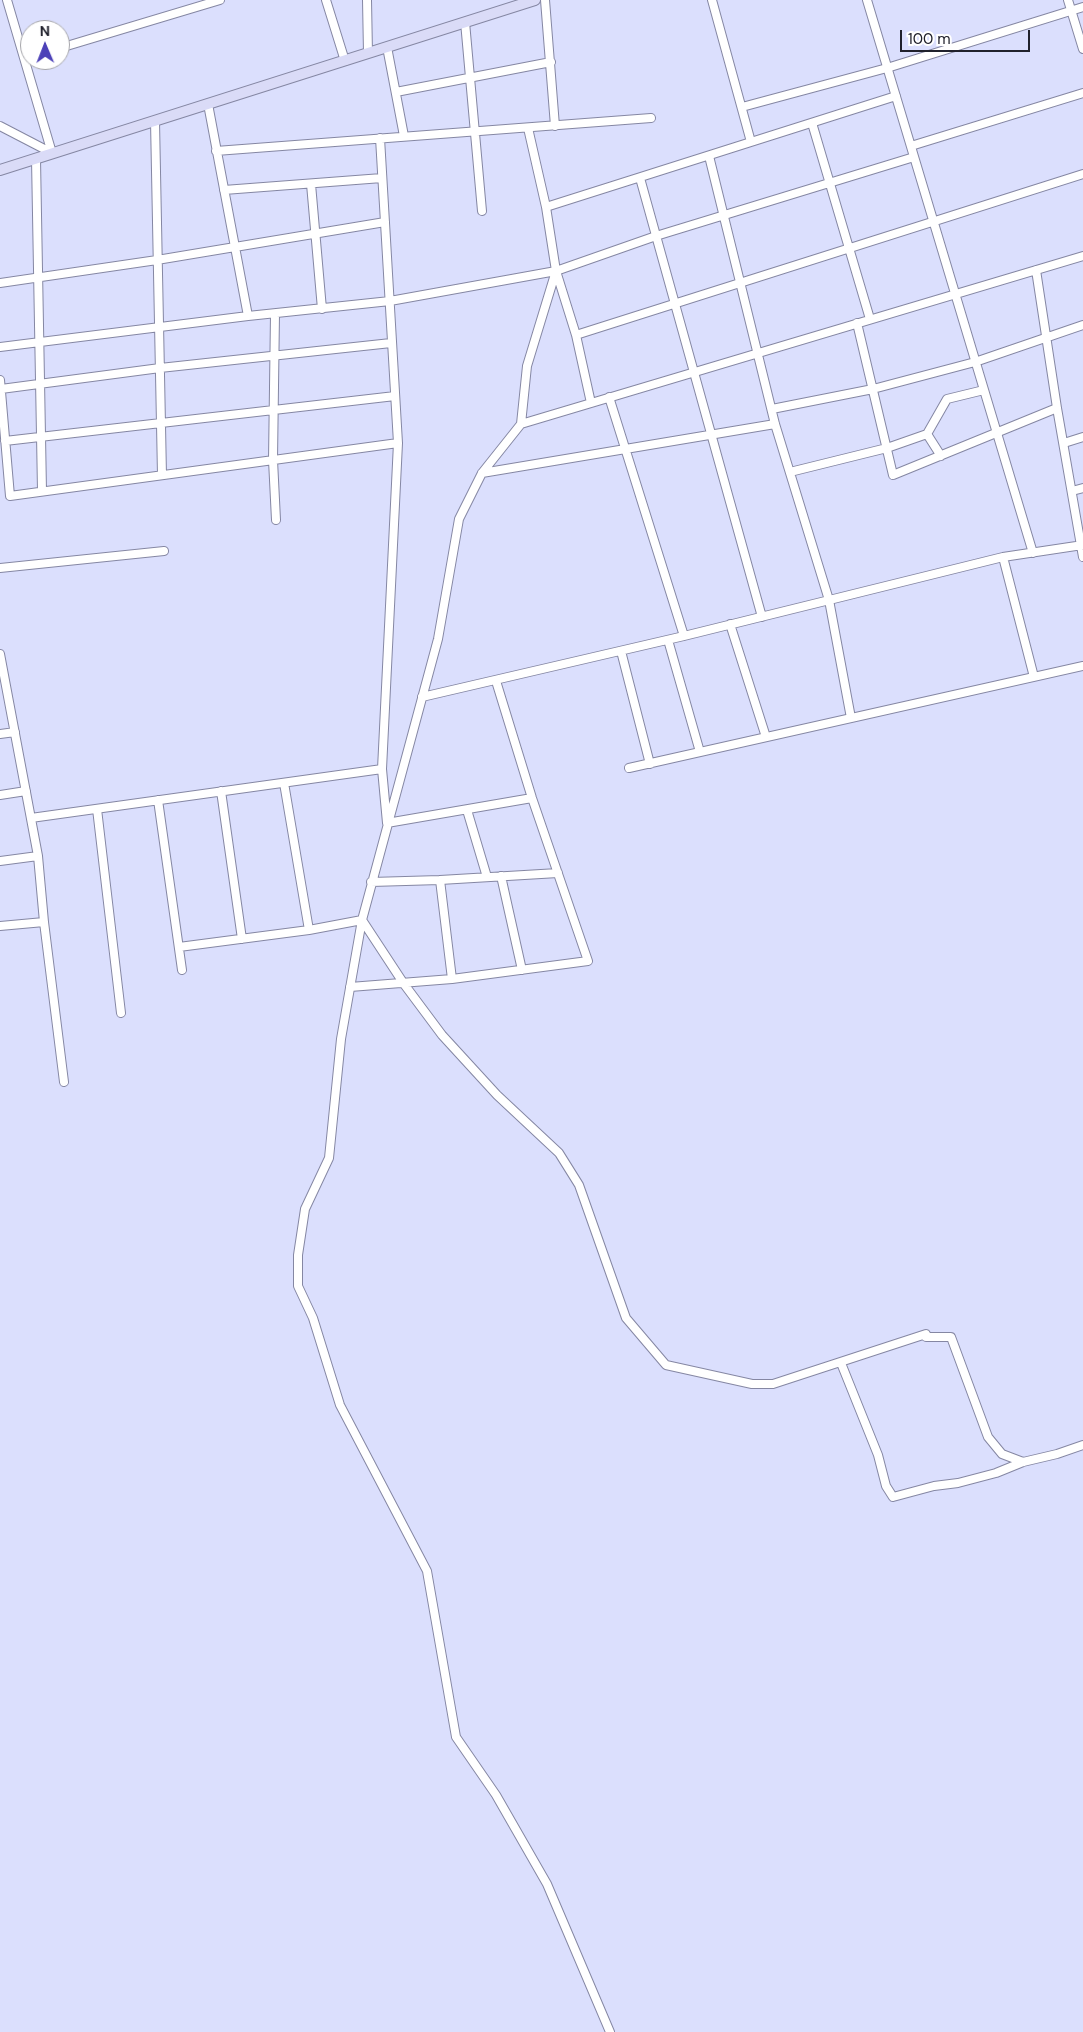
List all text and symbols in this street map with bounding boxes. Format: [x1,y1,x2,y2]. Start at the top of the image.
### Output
north arrow [20,20,70,70]
scale bar [903,20,1033,52]
text: N [39,22,50,40]
text: 100 m [908,29,951,49]

